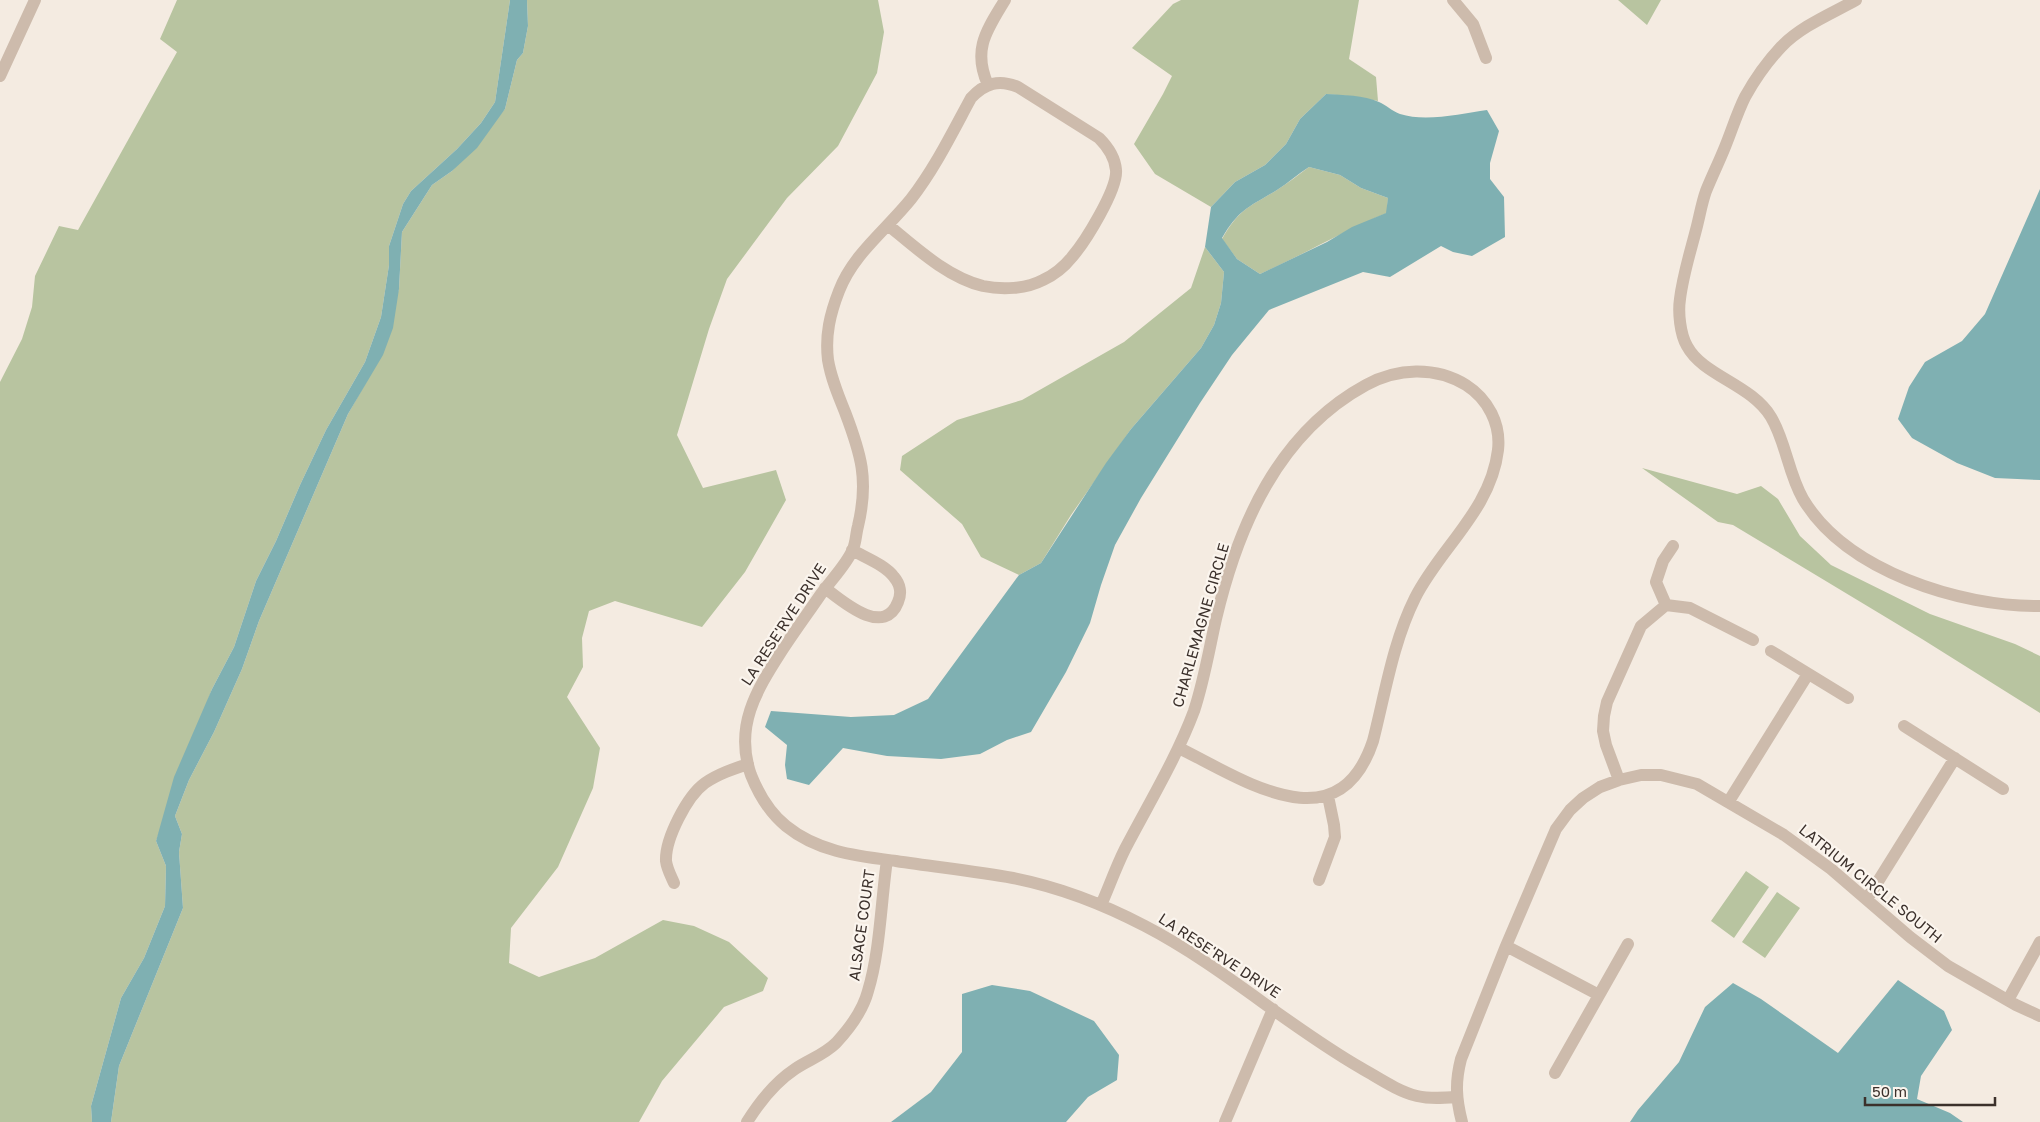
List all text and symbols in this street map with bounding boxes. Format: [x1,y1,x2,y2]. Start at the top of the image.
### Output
street label: CHARLEMAGNE CIRCLE [1168,541,1232,709]
street label: LA RESE'RVE DRIVE [737,560,829,688]
street label: LATRIUM CIRCLE SOUTH [1796,820,1946,946]
street label: ALSACE COURT [844,868,878,982]
street label: LA RESE'RVE DRIVE [1156,909,1284,1001]
scale bar [1865,1074,1995,1106]
text: 50 m [1872,1082,1907,1100]

